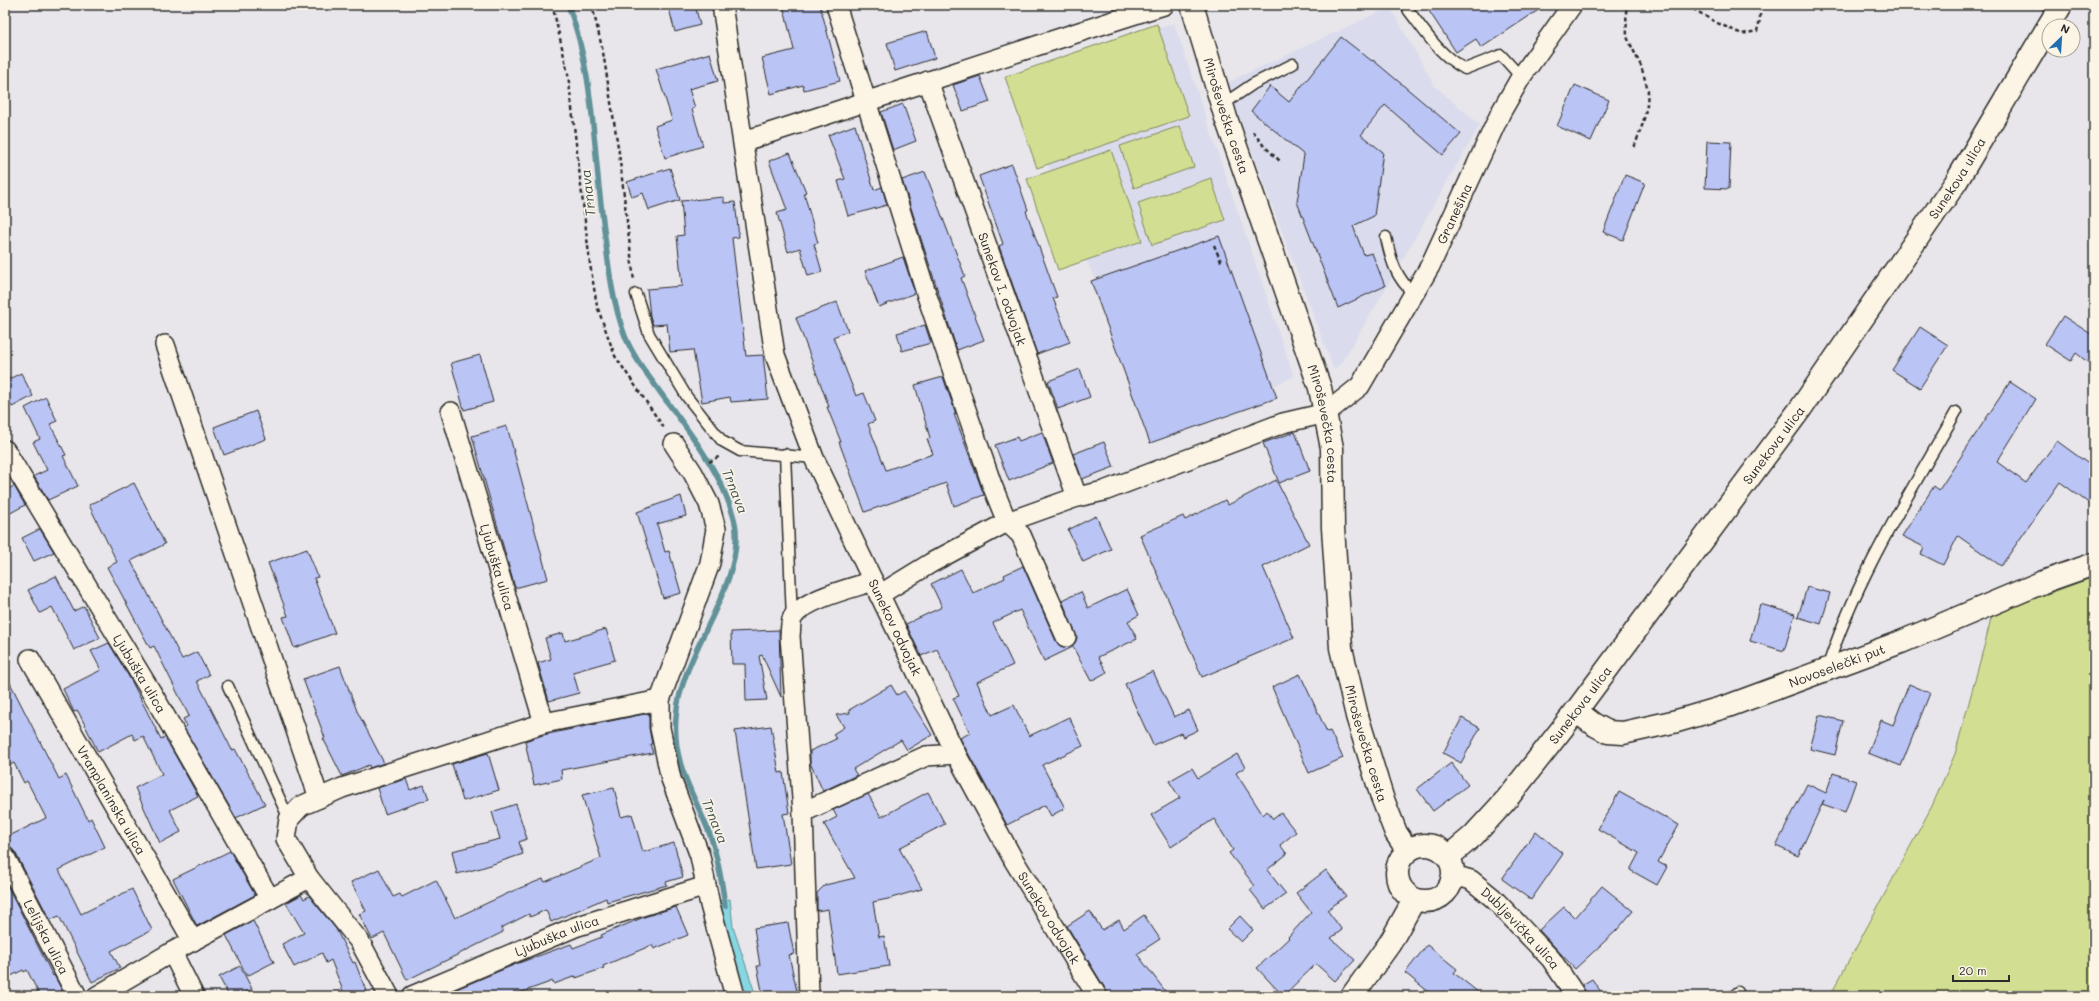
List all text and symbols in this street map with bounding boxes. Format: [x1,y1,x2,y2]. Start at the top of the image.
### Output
north arrow [2041,18,2081,58]
text: N [2058,20,2072,37]
street label: Miroševečka cesta [1200,56,1254,176]
street label: Sunekova ulica [1924,134,1989,222]
water label: Trnava [575,168,600,218]
street label: Granešina [1432,180,1475,247]
street label: Sunekov I. odvojak [975,230,1031,348]
street label: Miroševečka cesta [1304,362,1341,483]
street label: Sunekova ulica [1738,402,1808,487]
water label: Trnava [718,465,753,516]
street label: Ljubuška ulica [477,522,519,612]
street label: Sunekov odvojak [865,576,926,678]
street label: Ljubuška ulica [110,630,171,716]
street label: Novoselečki put [1786,640,1887,691]
street label: Sunekova ulica [1544,662,1615,747]
street label: Miroševečka cesta [1342,683,1392,804]
street label: Vranplaninska ulica [74,742,150,858]
water label: Trnava [698,795,733,846]
street label: Sunekov odvojak [1015,868,1084,967]
street label: Dubljevička ulica [1478,883,1564,972]
street label: Lelijska ulica [20,896,73,977]
street label: Ljubuška ulica [512,911,601,960]
scale bar [1953,957,2009,983]
text: 20 m [1959,962,1987,978]

